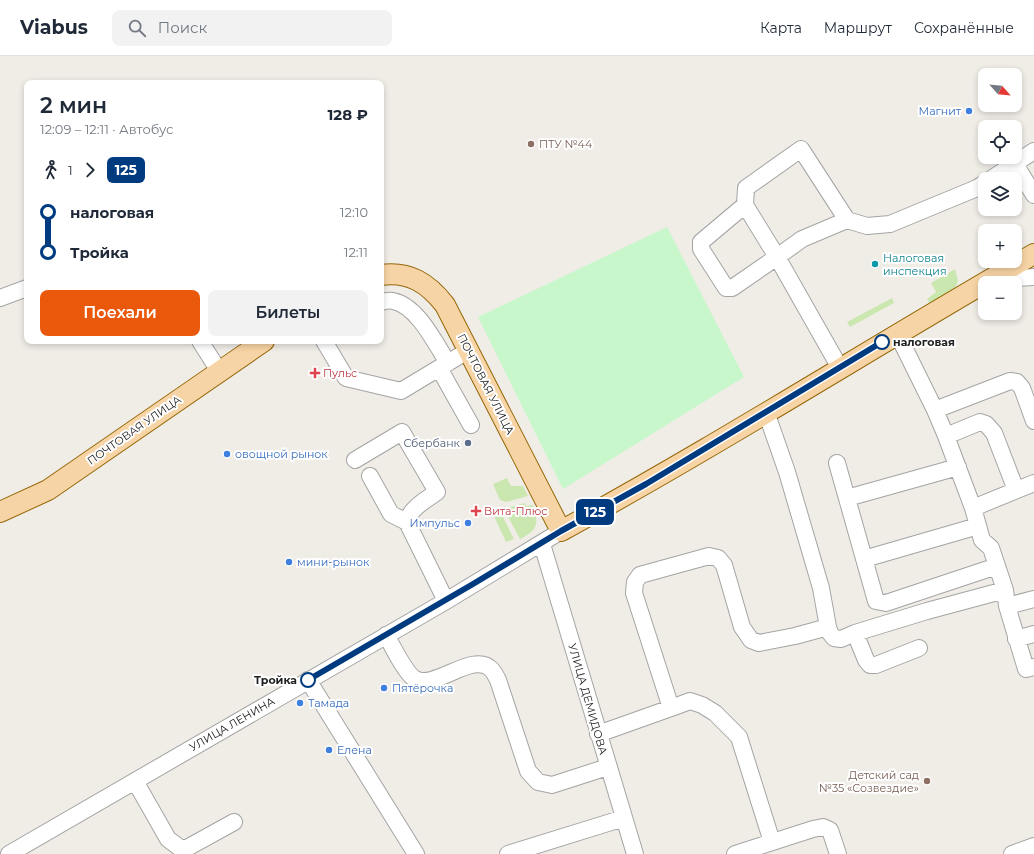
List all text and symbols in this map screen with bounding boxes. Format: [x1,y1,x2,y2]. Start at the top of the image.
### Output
search box [112,10,392,46]
text: Viabus [20,16,88,39]
icon: search [126,17,148,39]
text: Поиск [158,18,207,37]
text: Карта [760,19,802,37]
text: Маршрут [824,19,892,37]
text: Сохранённые [914,19,1014,37]
north arrow [978,68,1022,112]
map controls [978,68,1022,320]
text: 2 мин [40,92,107,119]
place label: Магнит [919,104,962,118]
text: 128 ₽ [327,105,368,124]
marker: Магнит [964,106,974,116]
button: locate [978,120,1022,164]
text: 12:09 – 12:11 · Автобус [40,121,173,137]
place label: ПТУ №44 [539,137,593,151]
marker: ПТУ №44 [526,139,536,149]
icon: walk [40,159,62,181]
icon: forward [79,159,101,181]
text: 125 [115,161,137,179]
text: 1 [68,162,73,178]
button: layers [978,172,1022,216]
text: налоговая [70,203,154,222]
text: 12:10 [340,204,368,220]
button: + [978,224,1022,268]
text: Тройка [70,243,129,262]
text: 12:11 [344,244,368,260]
place label: Налоговая инспекция [883,251,947,278]
marker: Налоговая инспекция [870,259,880,269]
button: − [978,276,1022,320]
button: Поехали [40,290,200,336]
button: Билеты [208,290,368,336]
street label: ПОЧТОВАЯ УЛИЦА [455,331,518,437]
marker: налоговая [874,334,890,350]
place label: налоговая [893,335,955,349]
place label: Пульс [323,366,357,380]
marker: Пульс [310,368,320,378]
street label: ПОЧТОВАЯ УЛИЦА [84,392,184,468]
place label: Сбербанк [403,436,461,450]
marker: Сбербанк [463,438,473,448]
place label: овощной рынок [235,447,328,461]
marker: овощной рынок [222,449,232,459]
line badge: 125 [572,499,618,525]
text: 125 [584,503,606,521]
place label: Вита-Плюс [484,504,547,518]
marker: Вита-Плюс [471,506,481,516]
place label: Импульс [410,516,460,530]
marker: Импульс [463,518,473,528]
place label: мини-рынок [297,555,370,569]
marker: мини-рынок [284,557,294,567]
street label: УЛИЦА ДЕМИДОВА [565,642,611,757]
marker: Тройка [300,672,316,688]
place label: Тройка [254,673,297,687]
place label: Пятёрочка [392,681,453,695]
marker: Пятёрочка [379,683,389,693]
street label: УЛИЦА ЛЕНИНА [187,693,278,754]
place label: Тамада [308,696,349,710]
marker: Тамада [295,698,305,708]
place label: Елена [337,743,372,757]
marker: Елена [324,745,334,755]
place label: Детский сад №35 «Созвездие» [819,768,919,795]
marker: Детский сад №35 «Созвездие» [922,776,932,786]

